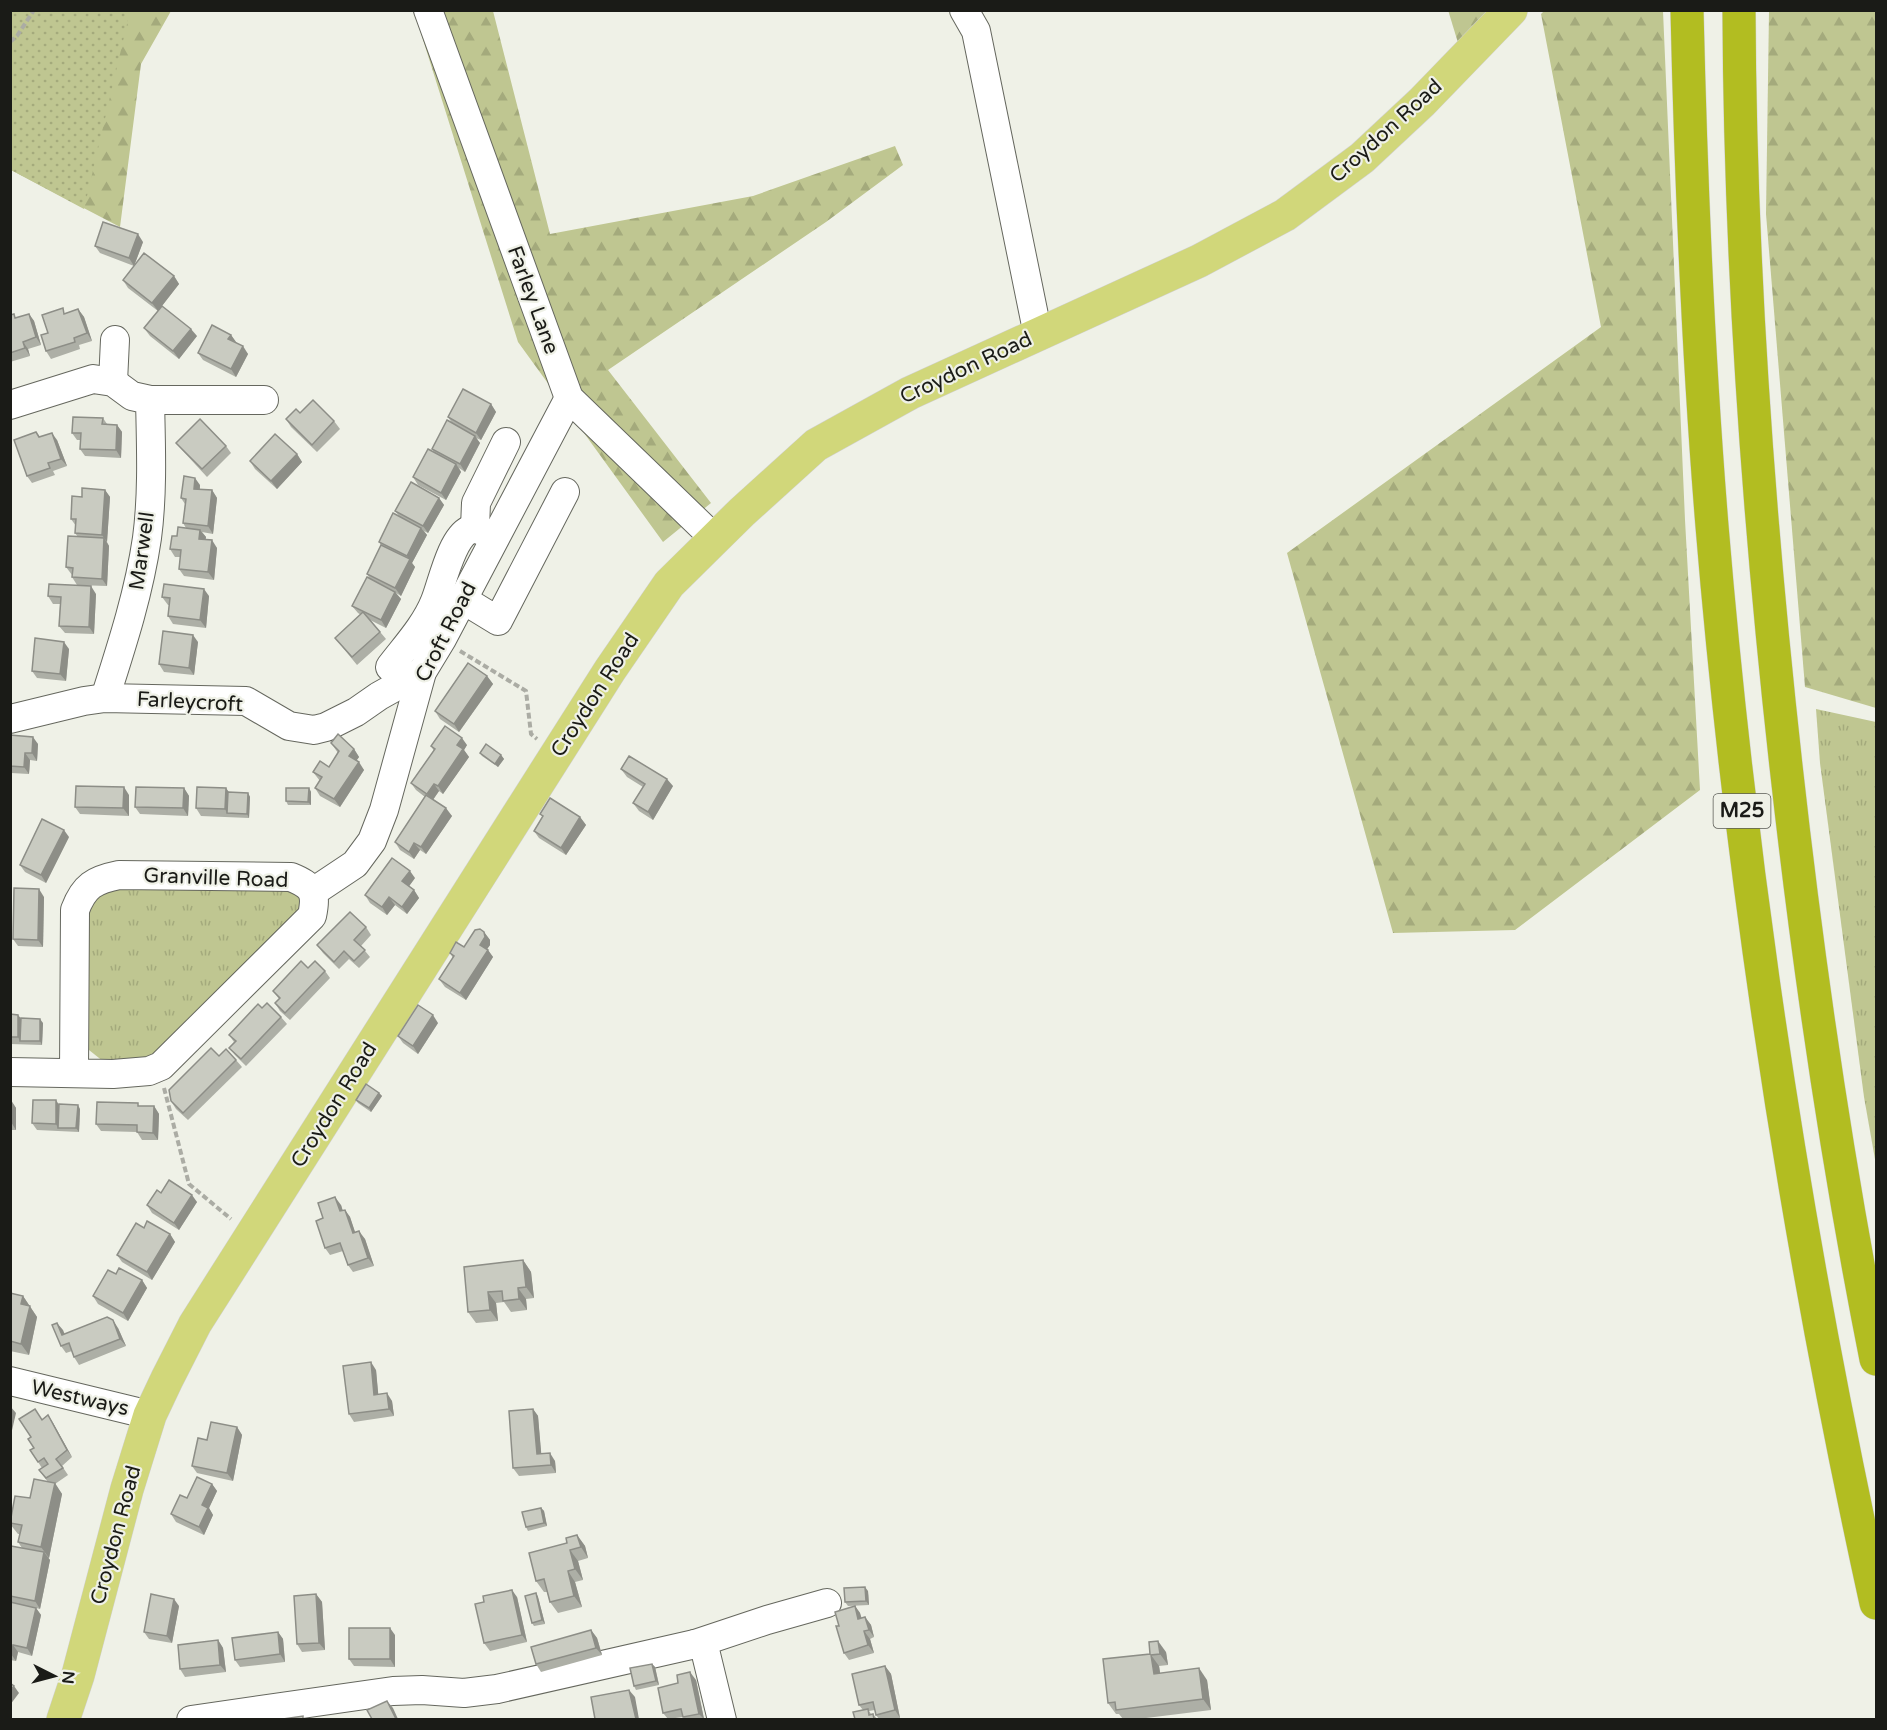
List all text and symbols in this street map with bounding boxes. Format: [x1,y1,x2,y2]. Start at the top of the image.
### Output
street label: Croydon Road [1325,74,1447,188]
street label: Farley Lane [502,242,564,358]
street label: Croydon Road [896,326,1036,410]
street label: Marwell [124,510,160,592]
street label: Croft Road [410,578,482,686]
street label: Croydon Road [546,628,644,762]
street label: Farleycroft [136,687,244,717]
road number: M25 [1714,794,1770,828]
street label: Granville Road [143,863,289,893]
street label: Croydon Road [286,1038,382,1172]
street label: Westways [29,1375,131,1421]
street label: Croydon Road [85,1463,147,1607]
north arrow [24,1646,84,1706]
text: N [57,1670,79,1685]

